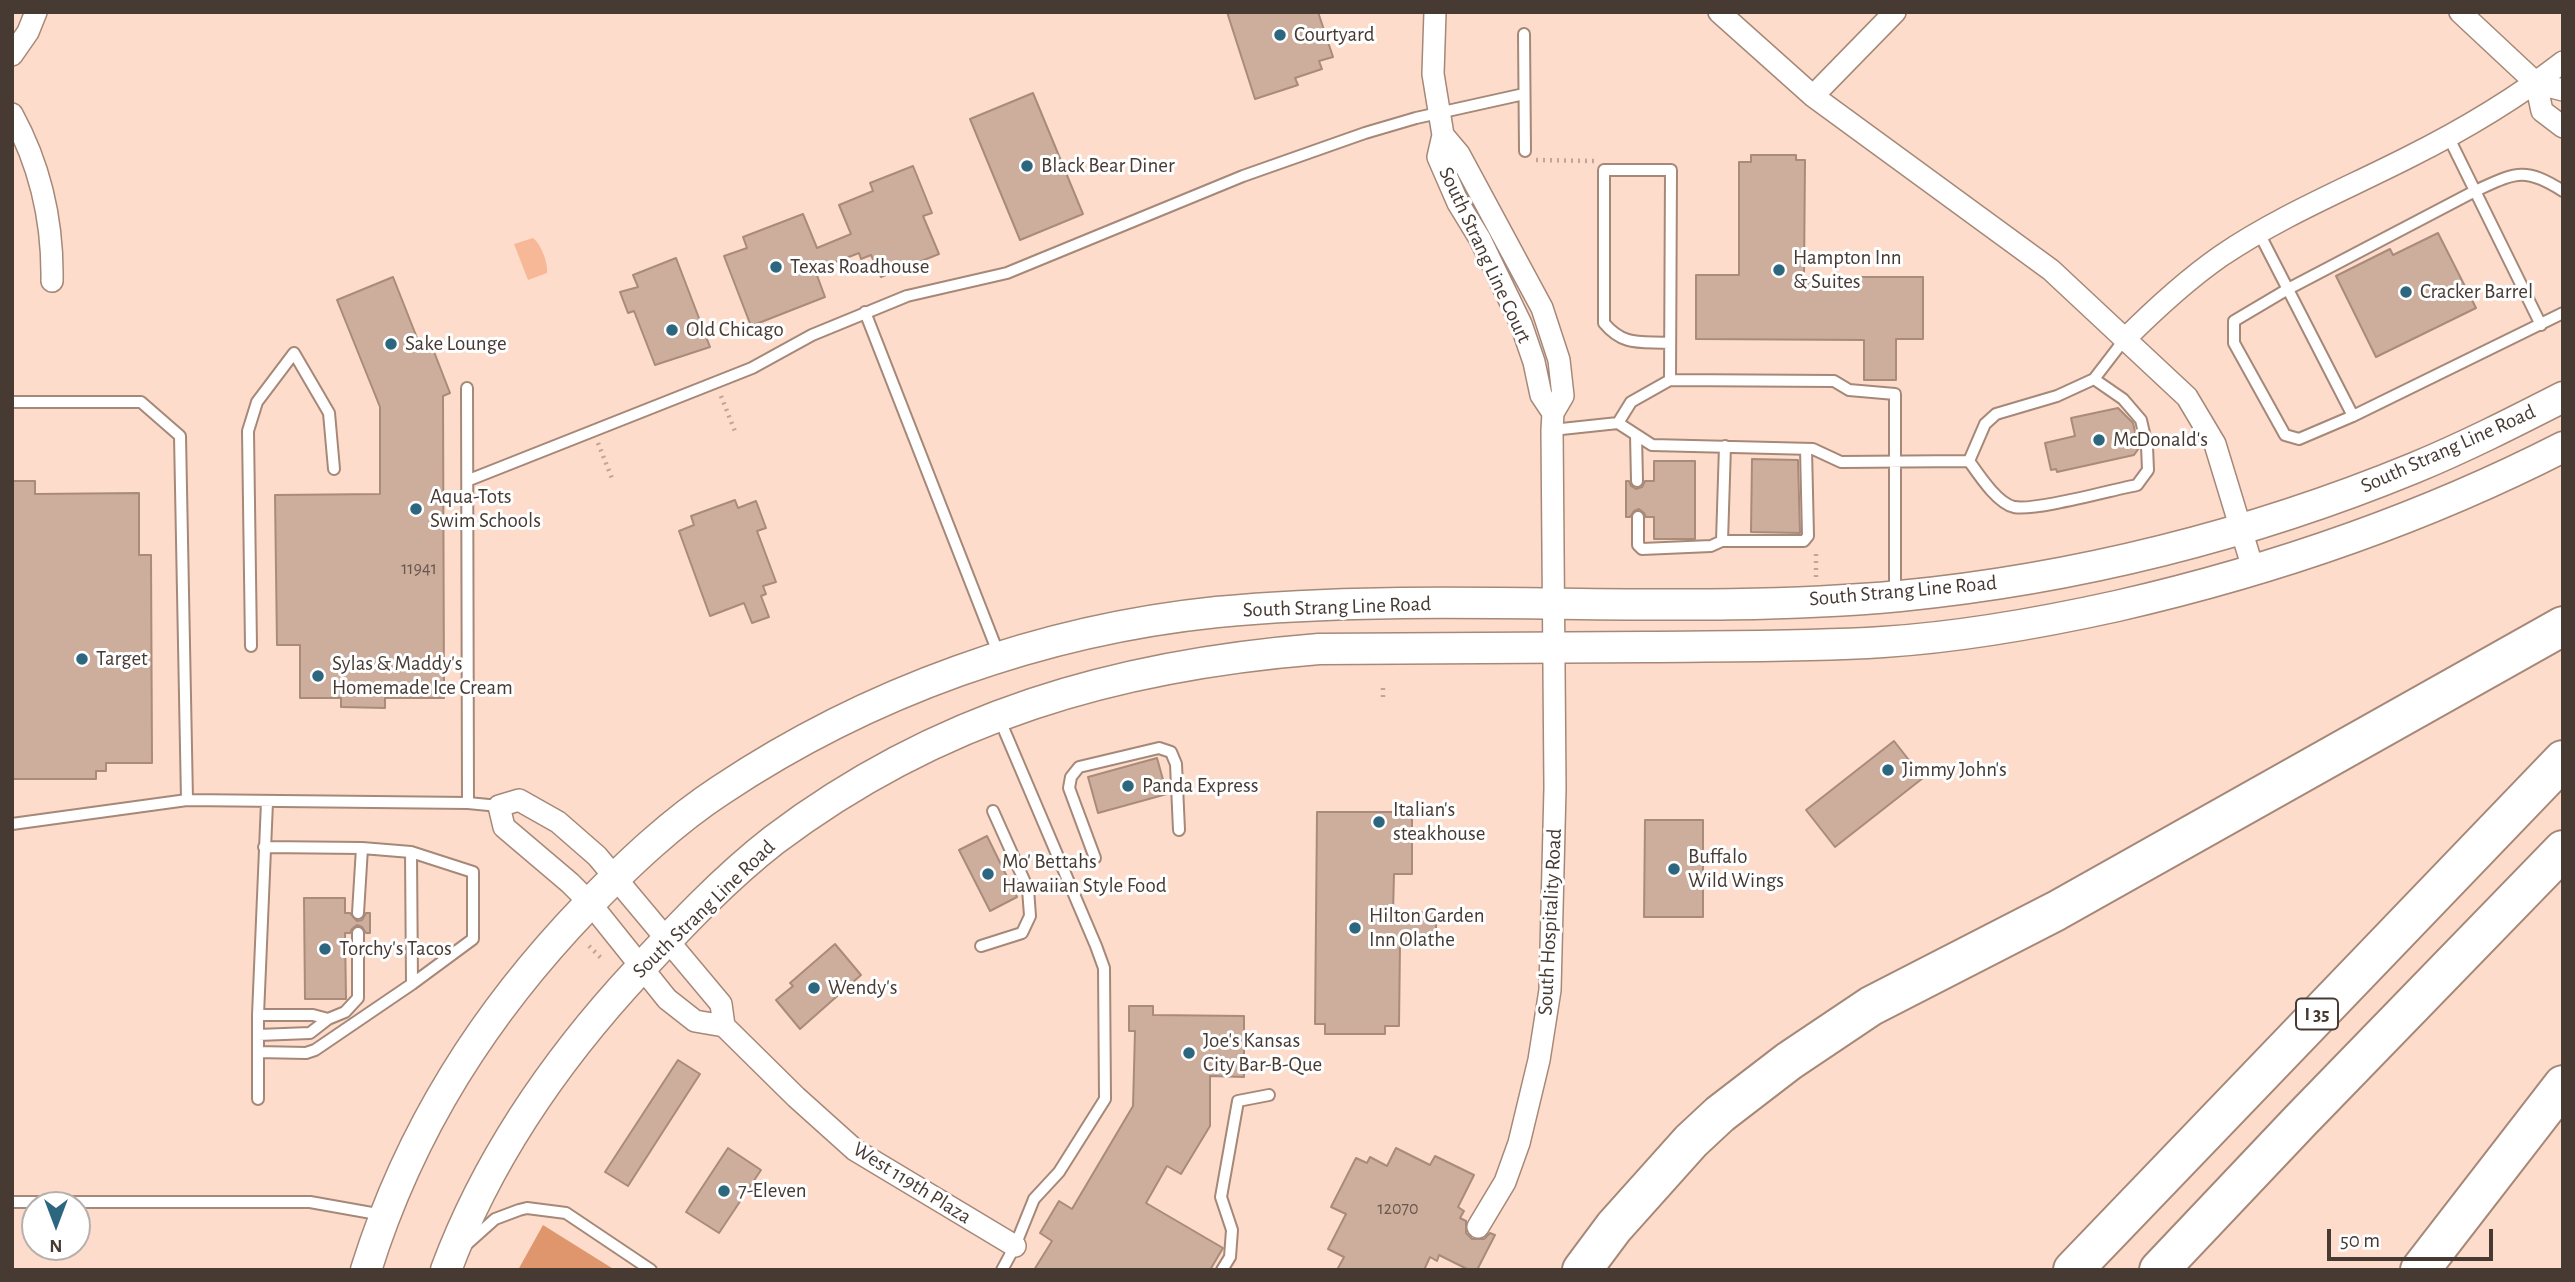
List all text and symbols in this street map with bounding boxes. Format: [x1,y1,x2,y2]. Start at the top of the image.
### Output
place label: Courtyard [1294,22,1375,48]
marker: Courtyard [1272,27,1288,43]
place label: Black Bear Diner [1041,153,1175,179]
marker: Black Bear Diner [1019,158,1035,174]
street label: South Strang Line Court [1433,163,1537,347]
place label: Hampton Inn & Suites [1793,245,1902,295]
place label: Texas Roadhouse [790,254,929,280]
marker: Texas Roadhouse [768,259,784,275]
marker: Hampton Inn & Suites [1771,262,1787,278]
place label: Cracker Barrel [2420,279,2533,305]
marker: Cracker Barrel [2398,284,2414,300]
place label: Old Chicago [686,317,784,343]
marker: Old Chicago [664,322,680,338]
place label: Sake Lounge [405,331,507,357]
marker: Sake Lounge [383,336,399,352]
street label: South Strang Line Road [2357,399,2539,499]
place label: McDonald's [2113,427,2208,453]
marker: McDonald's [2091,432,2107,448]
place label: Aqua-Tots Swim Schools [430,484,541,534]
marker: Aqua-Tots Swim Schools [408,501,424,517]
house number: 11941 [401,558,437,580]
street label: South Strang Line Road [1808,570,1998,612]
street label: South Strang Line Road [1242,591,1432,623]
place label: Target [96,646,148,672]
marker: Target [74,651,90,667]
place label: Sylas & Maddy's Homemade Ice Cream [332,651,513,701]
marker: Sylas & Maddy's Homemade Ice Cream [310,668,326,684]
place label: Jimmy John's [1902,757,2007,783]
marker: Jimmy John's [1880,762,1896,778]
place label: Panda Express [1142,773,1258,799]
marker: Panda Express [1120,778,1136,794]
place label: Italian's steakhouse [1393,797,1486,847]
marker: Italian's steakhouse [1371,814,1387,830]
street label: South Hospitality Road [1533,828,1567,1016]
street label: South Strang Line Road [627,835,781,983]
place label: Buffalo Wild Wings [1688,844,1784,894]
place label: Mo' Bettahs Hawaiian Style Food [1002,849,1167,899]
marker: Buffalo Wild Wings [1666,861,1682,877]
marker: Mo' Bettahs Hawaiian Style Food [980,866,996,882]
place label: Hilton Garden Inn Olathe [1369,903,1484,953]
marker: Hilton Garden Inn Olathe [1347,920,1363,936]
place label: Torchy's Tacos [339,936,452,962]
marker: Torchy's Tacos [317,941,333,957]
place label: Wendy's [828,975,897,1001]
marker: Wendy's [806,980,822,996]
road number: I 35 [2296,998,2338,1030]
place label: Joe's Kansas City Bar-B-Que [1203,1028,1322,1078]
marker: Joe's Kansas City Bar-B-Que [1181,1045,1197,1061]
street label: West 119th Plaza [848,1137,976,1229]
place label: 7-Eleven [738,1178,807,1204]
marker: 7-Eleven [716,1183,732,1199]
north arrow [21,1191,91,1261]
house number: 12070 [1378,1198,1418,1220]
scale bar [2330,1216,2496,1260]
text: 50 m [2340,1230,2380,1251]
text: N [49,1236,63,1255]

